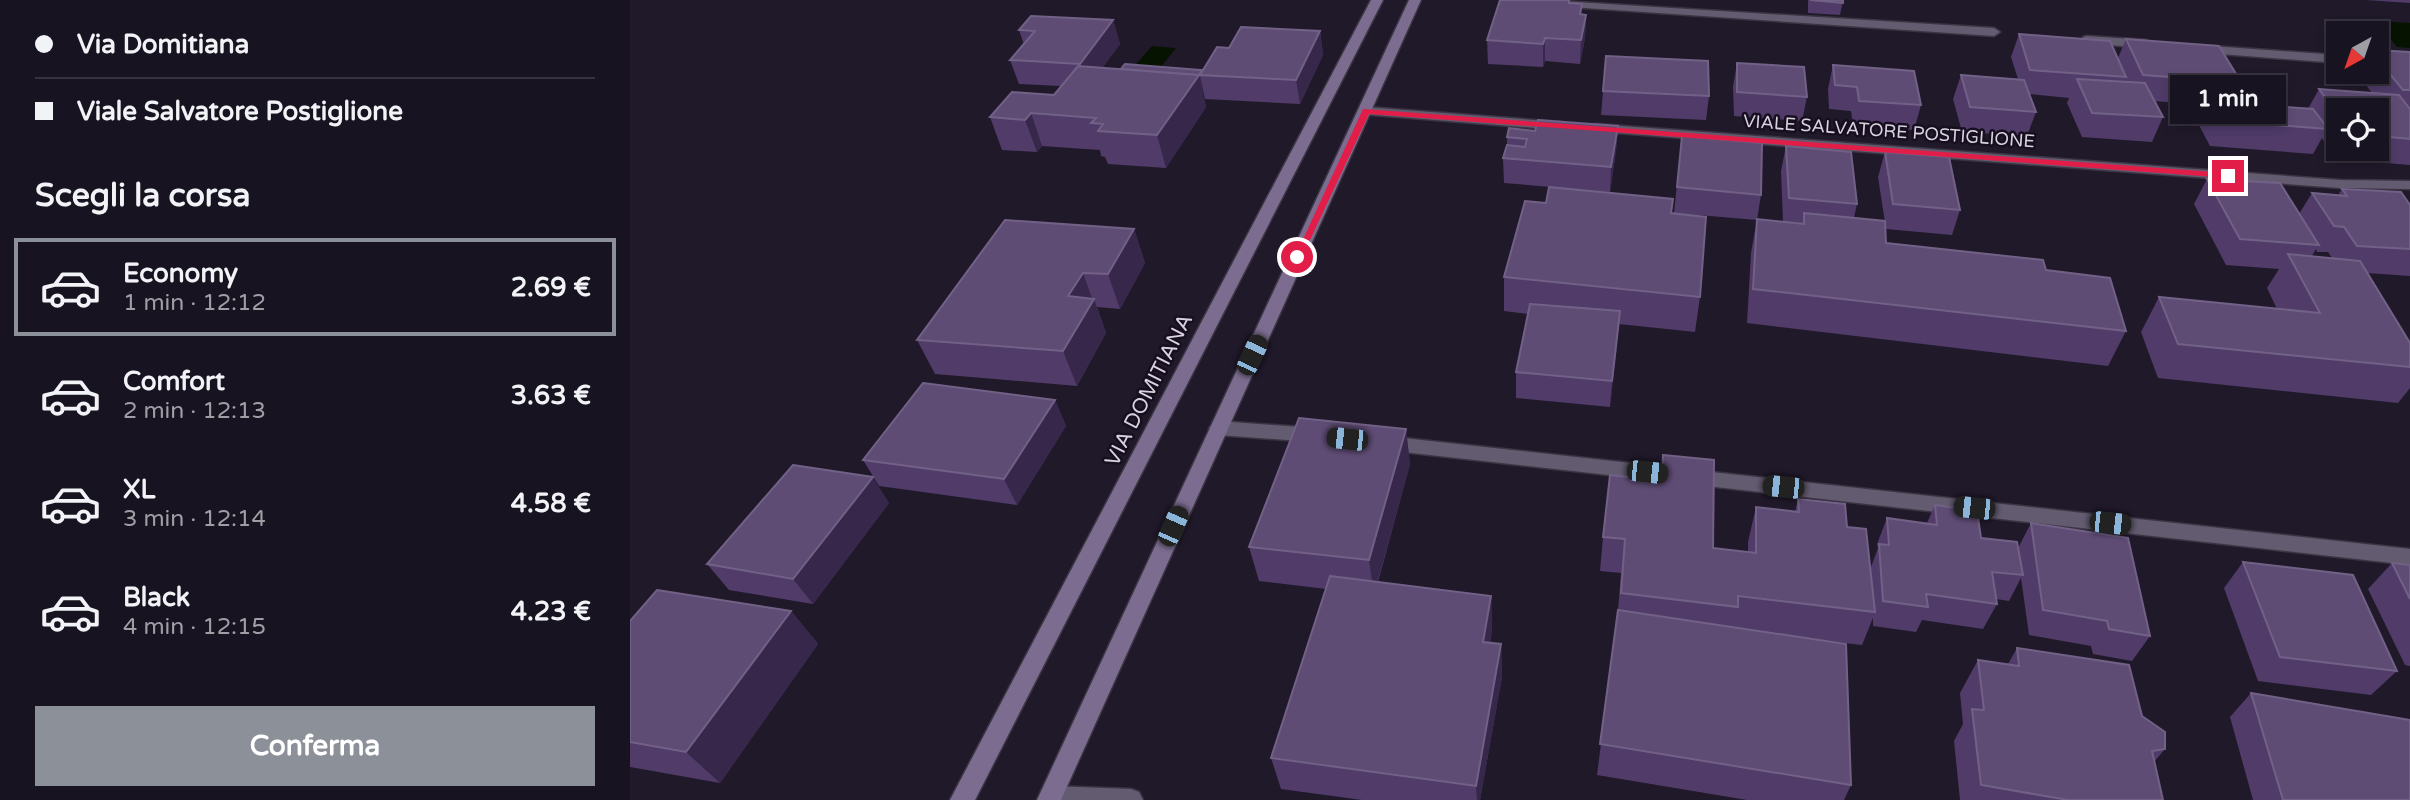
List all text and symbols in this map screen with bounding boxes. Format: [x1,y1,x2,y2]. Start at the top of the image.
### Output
north arrow [2326,21,2389,84]
map controls [2326,21,2389,161]
text: Via Domitiana [77,29,249,60]
callout: 1 min [2170,74,2286,124]
text: 1 min [2197,85,2259,113]
text: Viale Salvatore Postiglione [77,96,403,127]
button: locate [2326,98,2389,161]
street label: VIALE SALVATORE POSTIGLIONE [1742,110,2036,152]
route end [2212,160,2244,192]
text: Scegli la corsa [35,177,250,215]
route start [1281,241,1313,273]
icon: car [39,256,102,319]
text: Economy [123,258,238,289]
text: 2.69 € [511,272,591,303]
text: 1 min · 12:12 [123,289,266,317]
street label: VIA DOMITIANA [1100,310,1198,470]
car [1234,332,1271,378]
icon: car [39,364,102,427]
text: Comfort [123,366,225,397]
text: 3.63 € [511,380,591,411]
text: 2 min · 12:13 [123,397,266,425]
car [1326,426,1369,452]
car [1626,459,1669,485]
icon: car [39,472,102,535]
text: XL [123,474,155,505]
car [1762,474,1805,500]
text: 4.58 € [511,488,591,519]
car [1953,495,1996,521]
car [1155,503,1192,549]
text: 3 min · 12:14 [123,505,266,533]
car [2089,510,2132,536]
icon: car [39,580,102,643]
text: Black [123,582,190,613]
text: 4.23 € [511,596,591,627]
text: 4 min · 12:15 [123,613,266,641]
button: Conferma [35,706,595,786]

